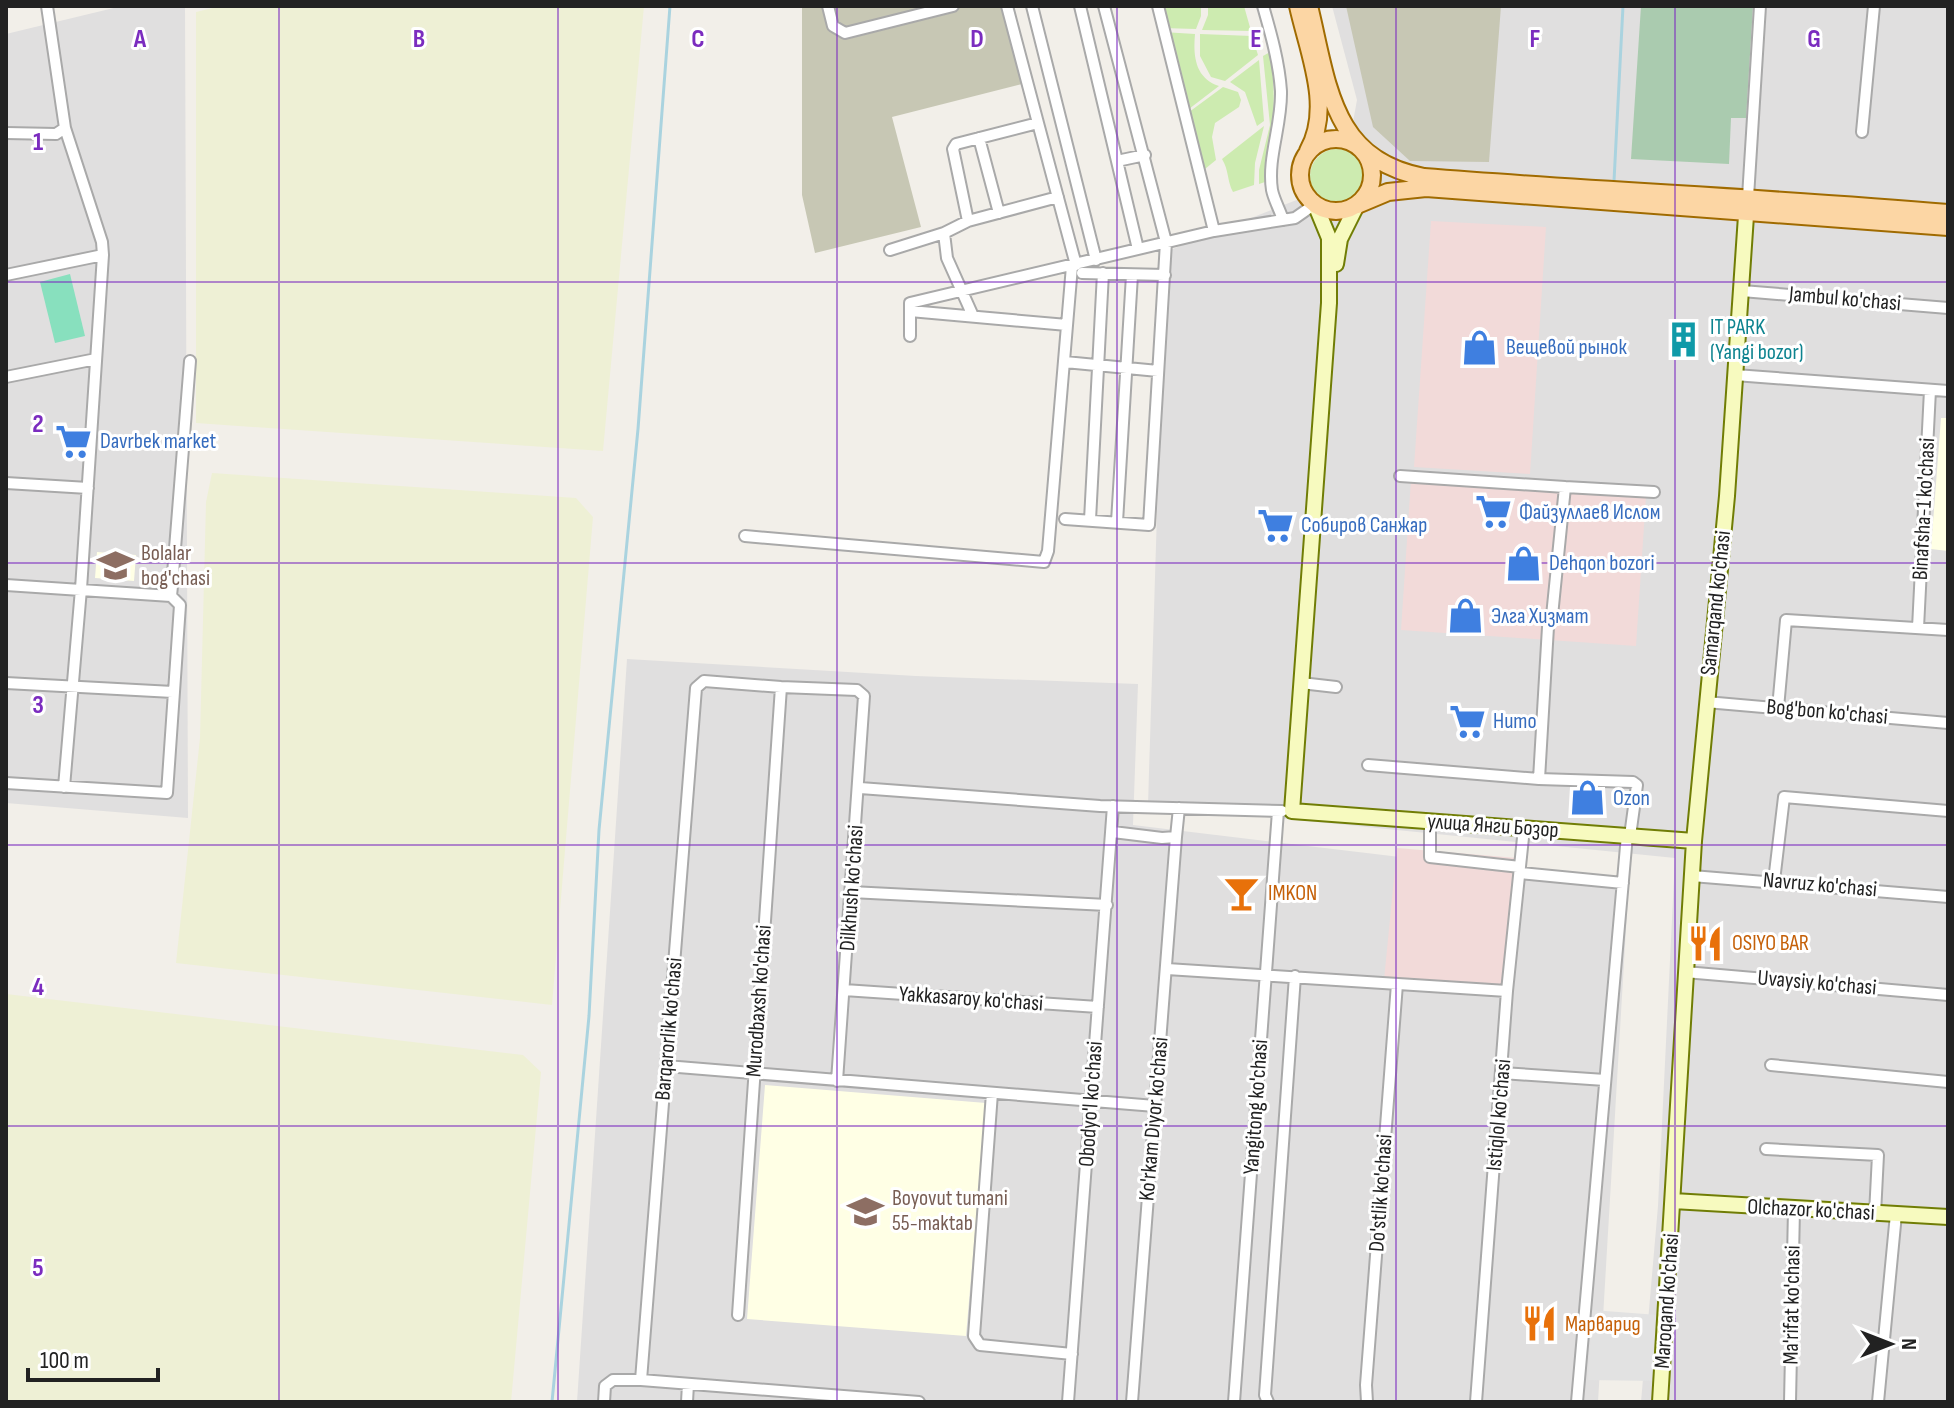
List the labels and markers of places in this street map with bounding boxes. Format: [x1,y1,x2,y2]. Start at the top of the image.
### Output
place label: IT PARK (Yangi bozor) [1710,314,1804,366]
building icon: IT PARK (Yangi bozor) [1665,321,1703,359]
shop icon: Вещевой рынок [1461,328,1499,366]
place label: Вещевой рынок [1506,334,1627,361]
supermarket icon: Davrbek market [55,422,93,460]
place label: Davrbek market [100,428,216,455]
supermarket icon: Файзуллаев Ислом [1474,493,1512,531]
place label: Файзуллаев Ислом [1519,499,1660,526]
supermarket icon: Собиров Санжар [1256,506,1294,544]
place label: Собиров Санжар [1301,512,1427,539]
place label: Bolalar bog'chasi [141,540,210,592]
shop icon: Dehqon bozori [1504,544,1542,582]
school or university icon: Bolalar bog'chasi [96,547,134,585]
place label: Dehqon bozori [1549,550,1655,577]
shop icon: Элга Хизмат [1446,597,1484,635]
place label: Элга Хизмат [1491,603,1589,630]
supermarket icon: Humo [1448,702,1486,740]
place label: Humo [1493,708,1537,735]
shop icon: Ozon [1568,779,1606,817]
place label: Ozon [1613,785,1650,812]
bar icon: IMKON [1223,874,1261,912]
place label: IMKON [1268,880,1317,907]
restaurant icon: OSIYO BAR [1687,924,1725,962]
place label: OSIYO BAR [1732,930,1809,957]
place label: Boyovut tumani 55-maktab [892,1185,1008,1237]
school or university icon: Boyovut tumani 55-maktab [847,1192,885,1230]
restaurant icon: Марварид [1520,1305,1558,1343]
place label: Марварид [1565,1311,1641,1338]

